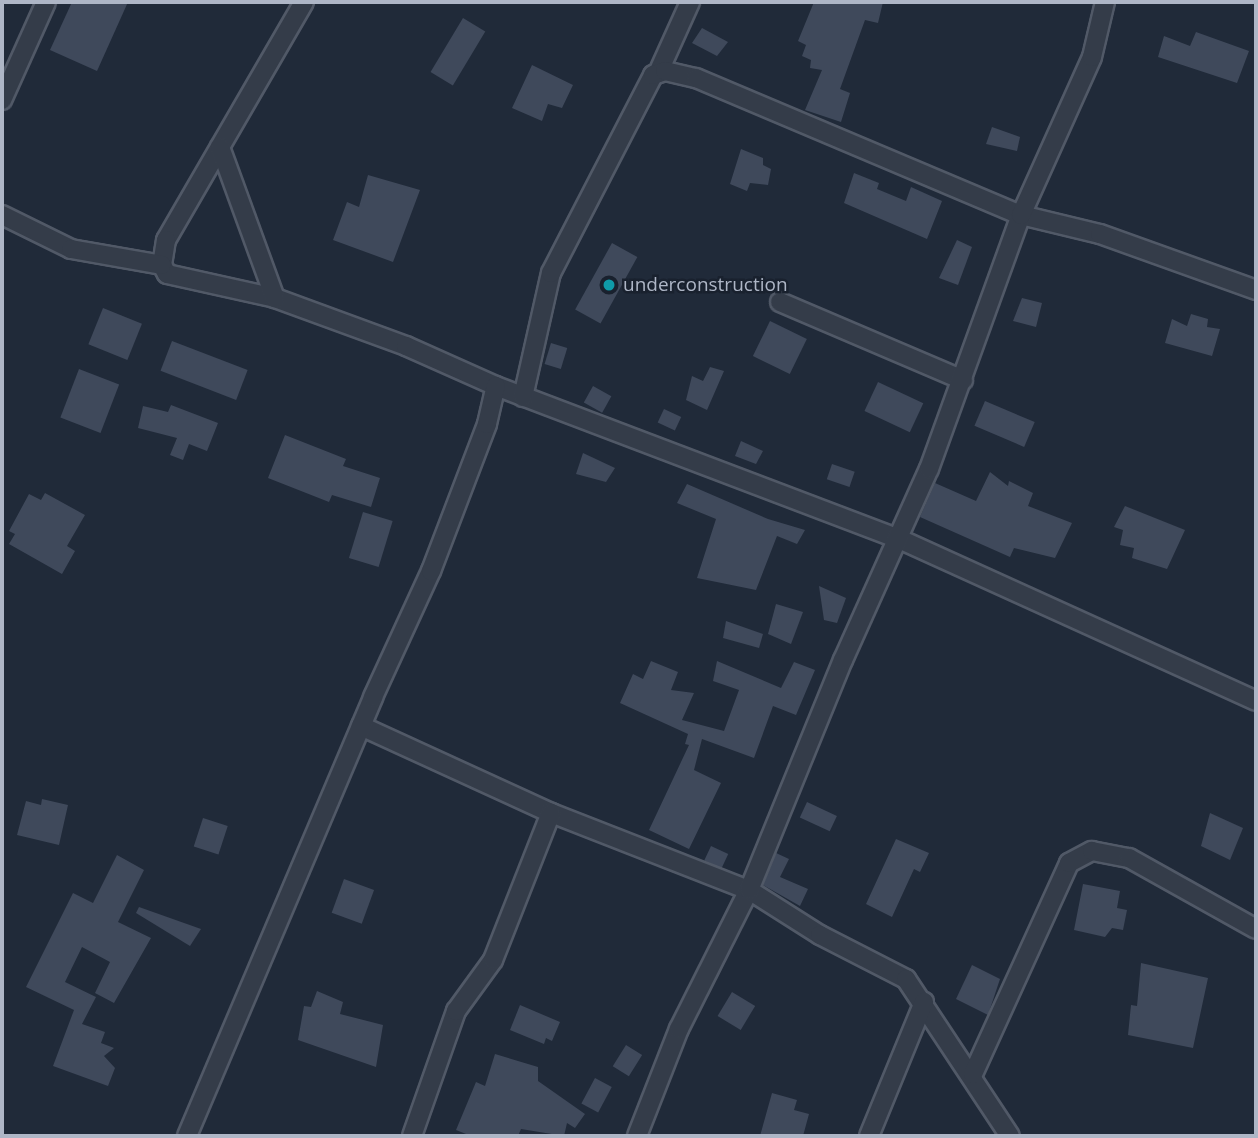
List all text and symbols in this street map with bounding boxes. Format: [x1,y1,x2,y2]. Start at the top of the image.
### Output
place label: underconstruction [623,274,788,296]
marker: underconstruction [601,277,617,293]

